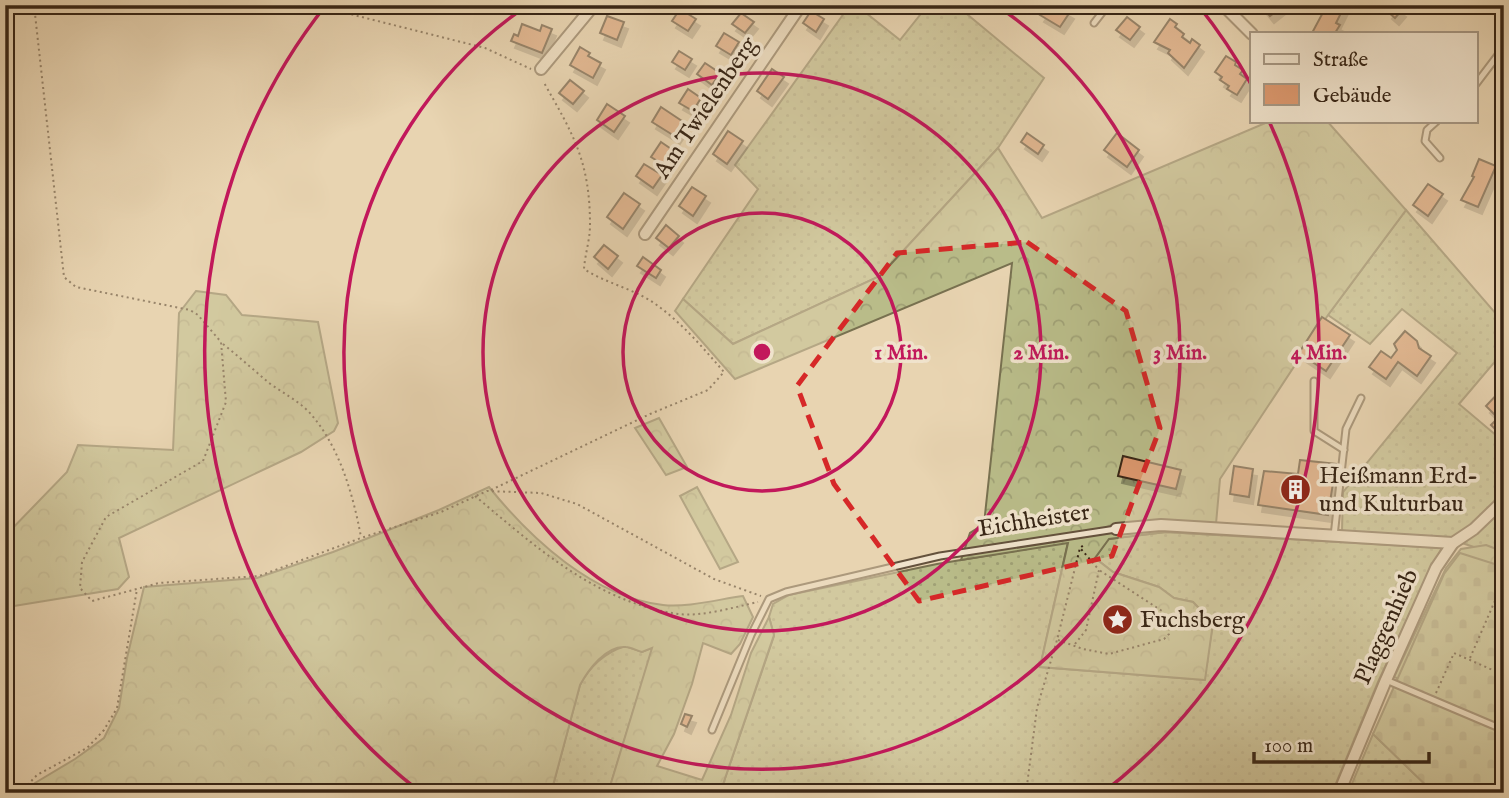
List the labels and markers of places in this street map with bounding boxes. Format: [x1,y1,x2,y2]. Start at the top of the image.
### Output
centre of rings [750,340,774,364]
place label: Heißmann Erd- und Kulturbau [1319,461,1478,520]
building icon: Heißmann Erd- und Kulturbau [1279,473,1313,507]
place icon: Fuchsberg [1100,603,1134,637]
place label: Fuchsberg [1140,605,1246,636]

